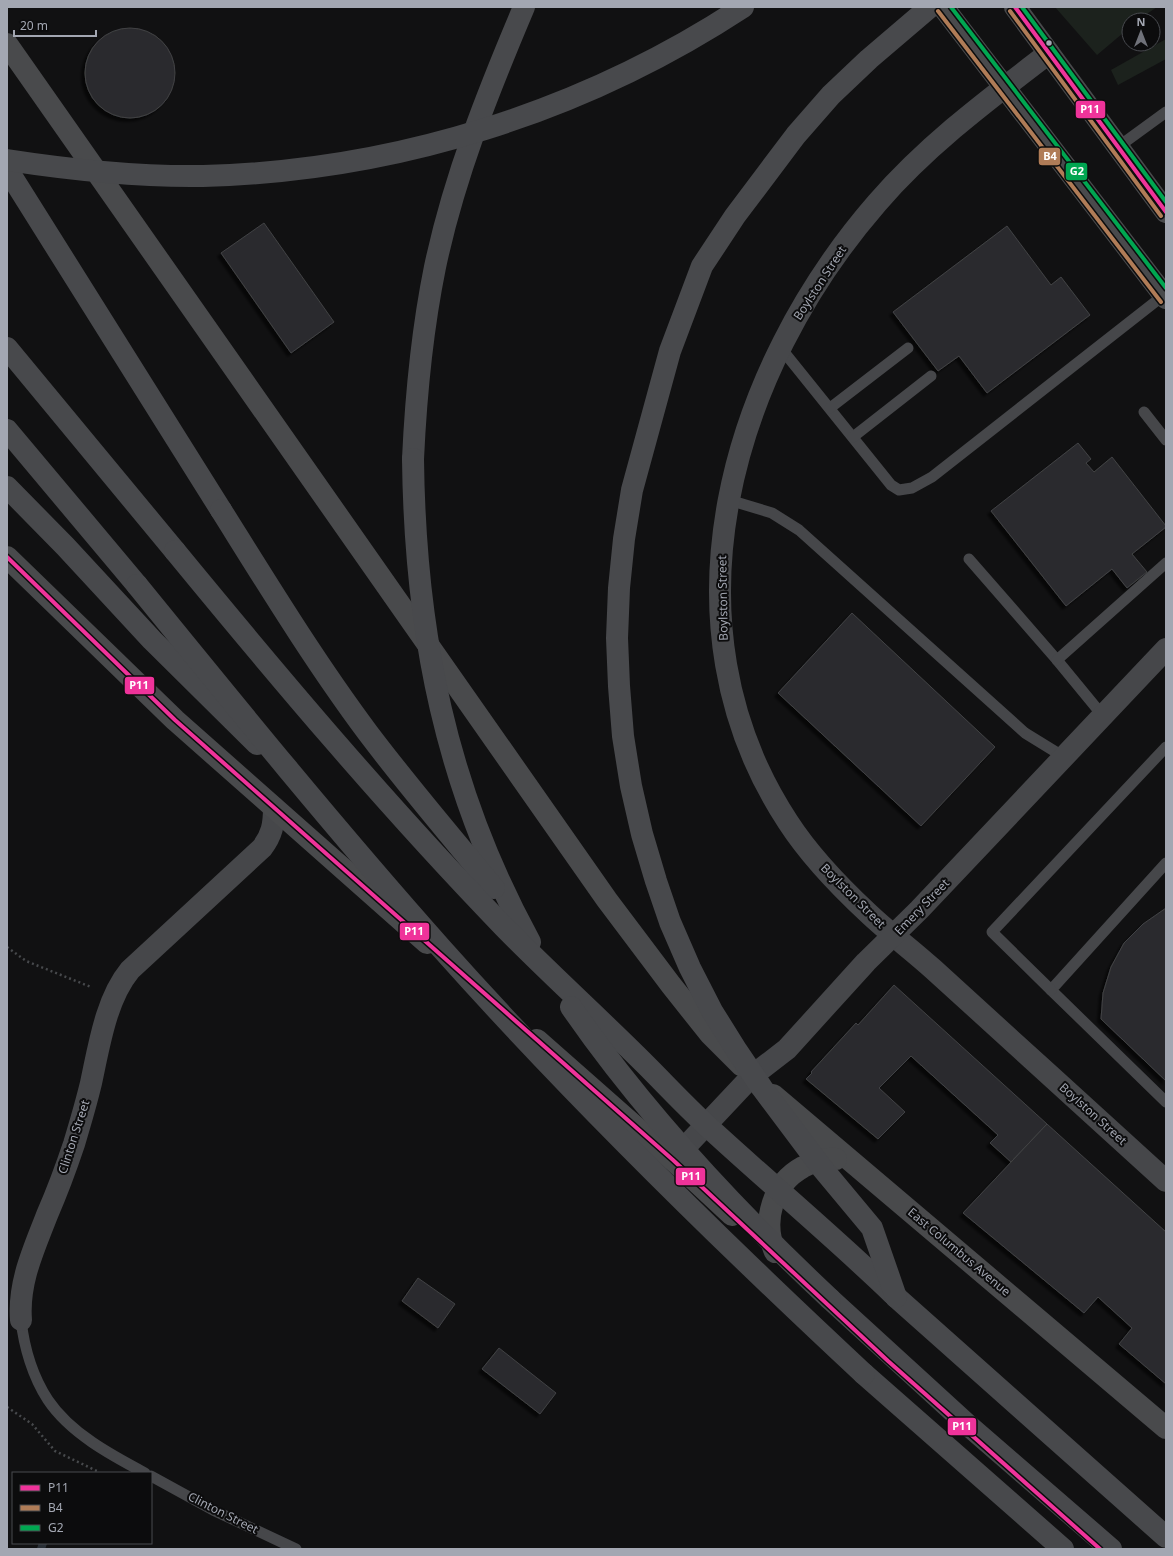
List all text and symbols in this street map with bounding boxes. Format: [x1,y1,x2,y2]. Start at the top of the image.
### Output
scale bar [14,12,96,38]
north arrow [1121,12,1161,52]
text: N [1137,14,1145,29]
text: 20 m [20,17,48,34]
unlabelled marker [1044,38,1054,48]
line badge: P11 [1075,100,1106,119]
text: P11 [1080,101,1100,116]
line badge: B4 [1038,147,1061,166]
text: B4 [1043,148,1058,163]
line badge: G2 [1065,162,1088,181]
text: G2 [1070,163,1084,178]
street label: Boylston Street [789,242,850,323]
street label: Boylston Street [713,554,732,641]
line badge: P11 [124,676,155,695]
text: P11 [129,677,149,692]
street label: Boylston Street [817,859,890,932]
street label: Emery Street [890,874,953,939]
line badge: P11 [399,922,430,941]
text: P11 [404,923,424,938]
street label: Boylston Street [1056,1079,1131,1149]
street label: Clinton Street [54,1097,94,1176]
line badge: P11 [675,1167,706,1186]
text: P11 [681,1168,701,1183]
street label: East Columbus Avenue [904,1204,1014,1300]
line badge: P11 [947,1417,977,1436]
text: P11 [952,1418,972,1433]
legend [12,1472,152,1544]
text: P11 [48,1479,69,1496]
street label: Clinton Street [185,1488,262,1538]
text: B4 [48,1499,63,1516]
text: G2 [48,1519,64,1536]

